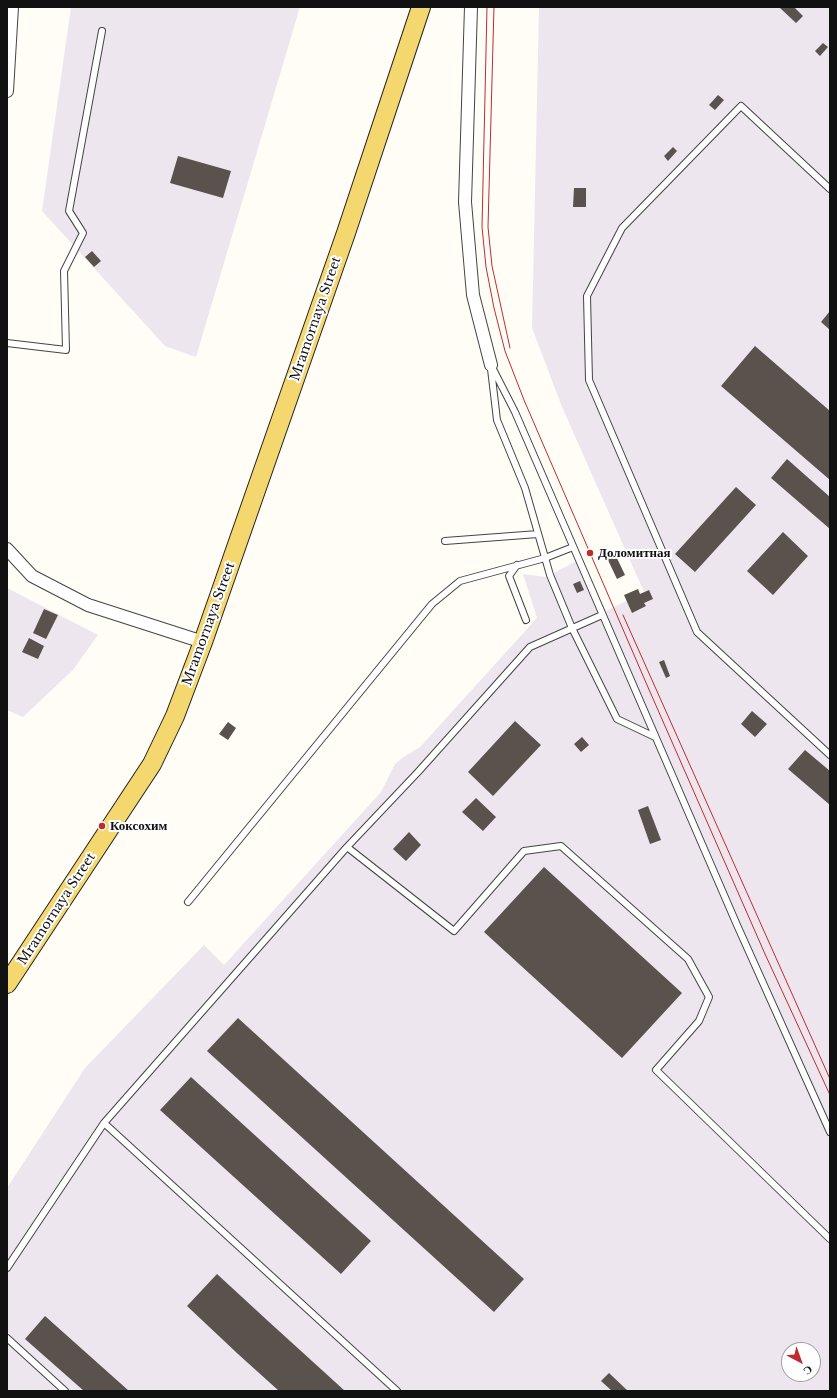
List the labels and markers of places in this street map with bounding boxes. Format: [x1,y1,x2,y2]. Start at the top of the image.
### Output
place label: Доломитная [598,545,671,561]
marker: Доломитная [585,548,595,558]
place label: Коксохим [110,818,167,834]
marker: Коксохим [97,821,107,831]

